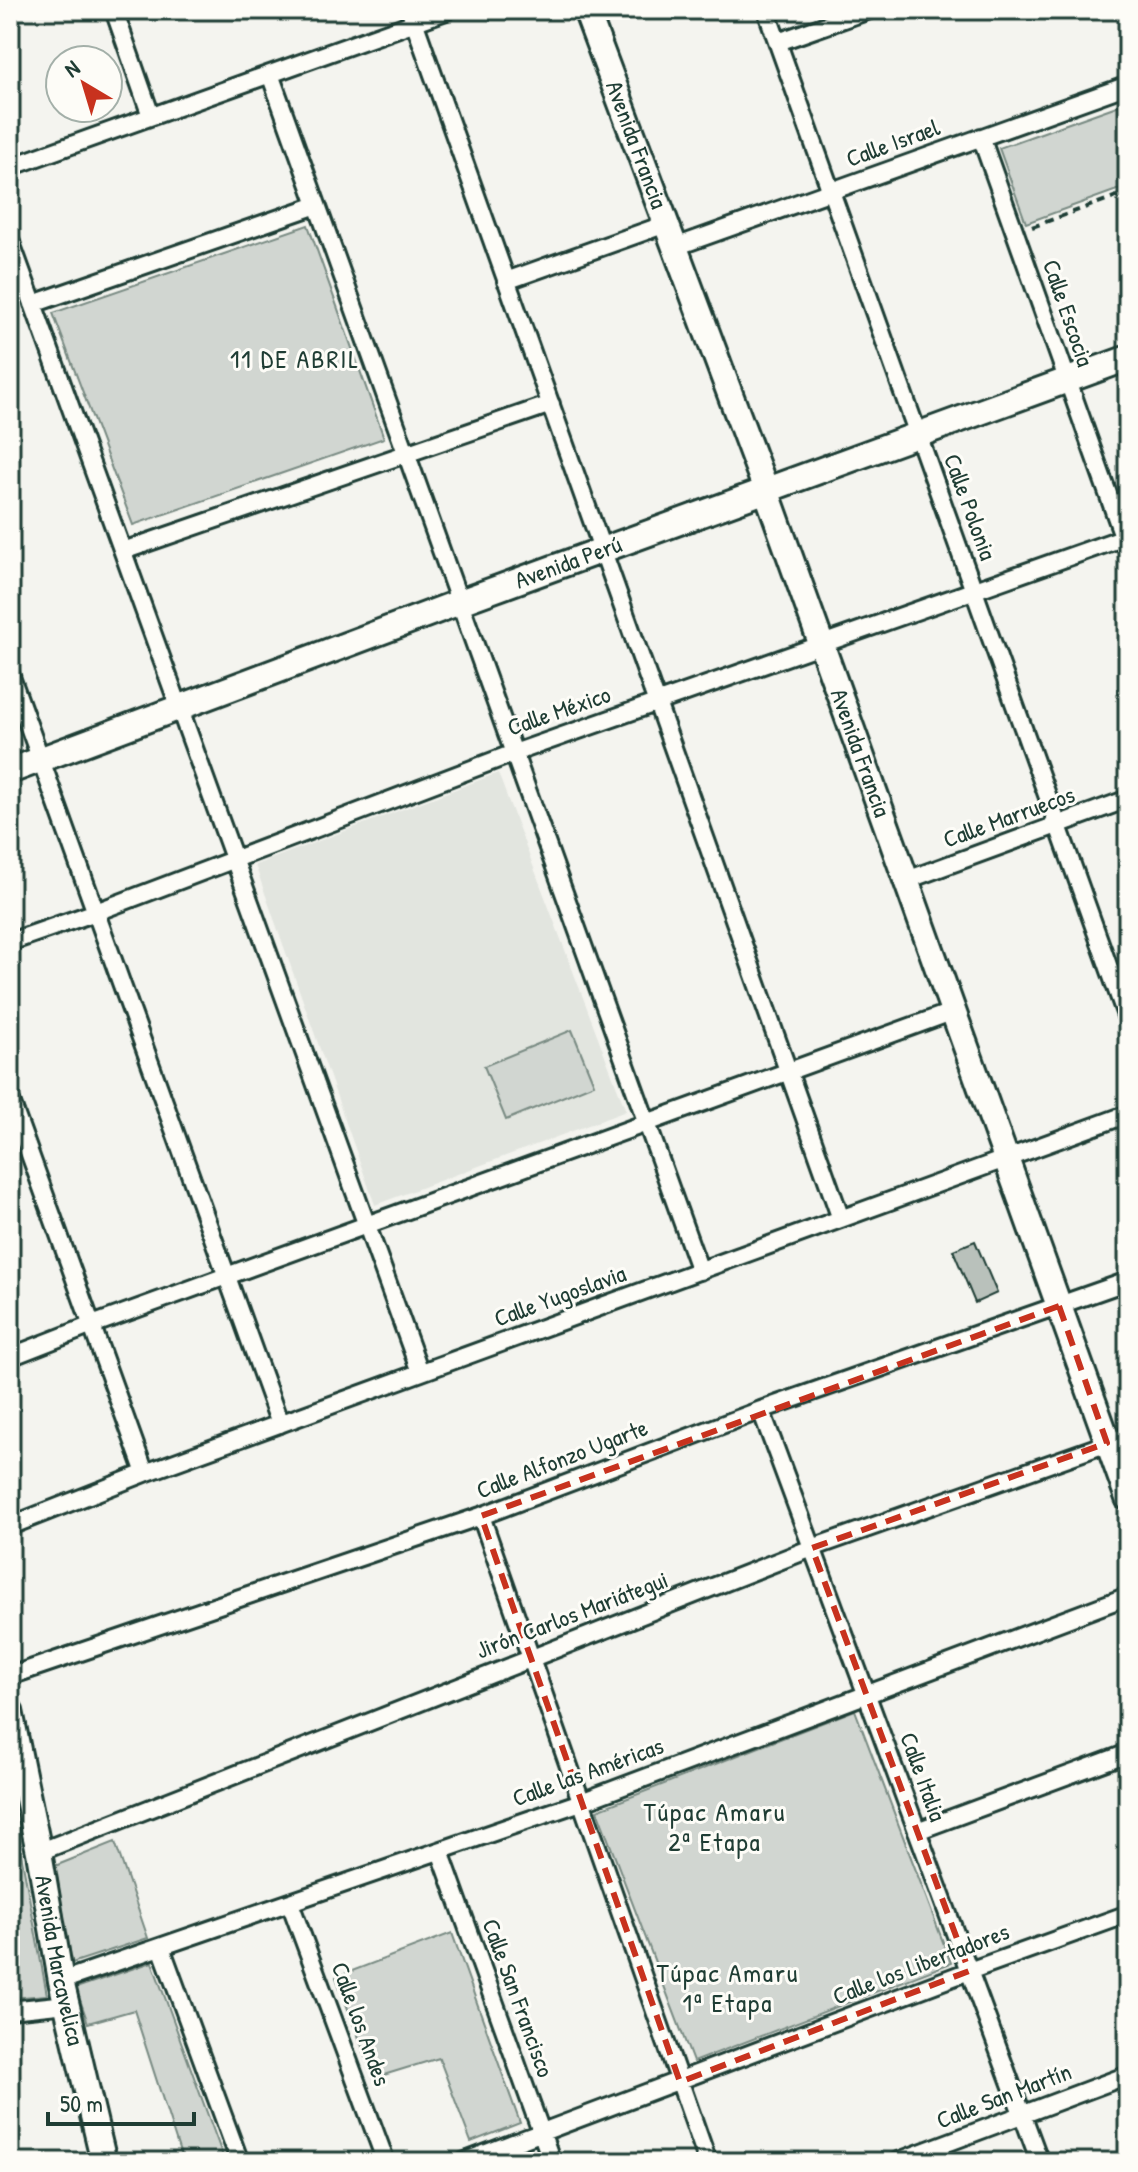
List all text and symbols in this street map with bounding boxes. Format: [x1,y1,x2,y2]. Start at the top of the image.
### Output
north arrow [44,44,124,124]
text: N [58,53,86,84]
street label: Avenida Francia [599,76,676,213]
street label: Calle Israel [841,110,944,174]
street label: Calle Escocia [1036,255,1102,370]
district label: 11 DE ABRIL [230,341,360,376]
street label: Calle Polonia [937,449,1005,564]
street label: Avenida Perú [510,527,626,596]
street label: Calle México [503,677,615,743]
street label: Avenida Francia [824,684,899,821]
street label: Calle Marruecos [939,778,1079,855]
street label: Calle Yugoslavia [489,1256,630,1334]
street label: Calle Alfonzo Ugarte [471,1411,652,1505]
street label: Jirón Carlos Mariátegui [471,1563,672,1665]
street label: Calle Italia [893,1728,955,1826]
street label: Calle las Américas [508,1729,668,1813]
district label: Túpac Amaru 2ª Etapa [644,1794,786,1859]
street label: Avenida Marcavelica [28,1872,93,2048]
street label: Calle San Francisco [475,1914,563,2082]
street label: Calle los Libertadores [828,1915,1013,2011]
district label: Túpac Amaru 1ª Etapa [657,1955,799,2020]
street label: Calle los Andes [325,1957,399,2090]
street label: Calle San Martín [932,2055,1076,2135]
scale bar [48,2076,194,2126]
text: 50 m [60,2087,103,2119]

